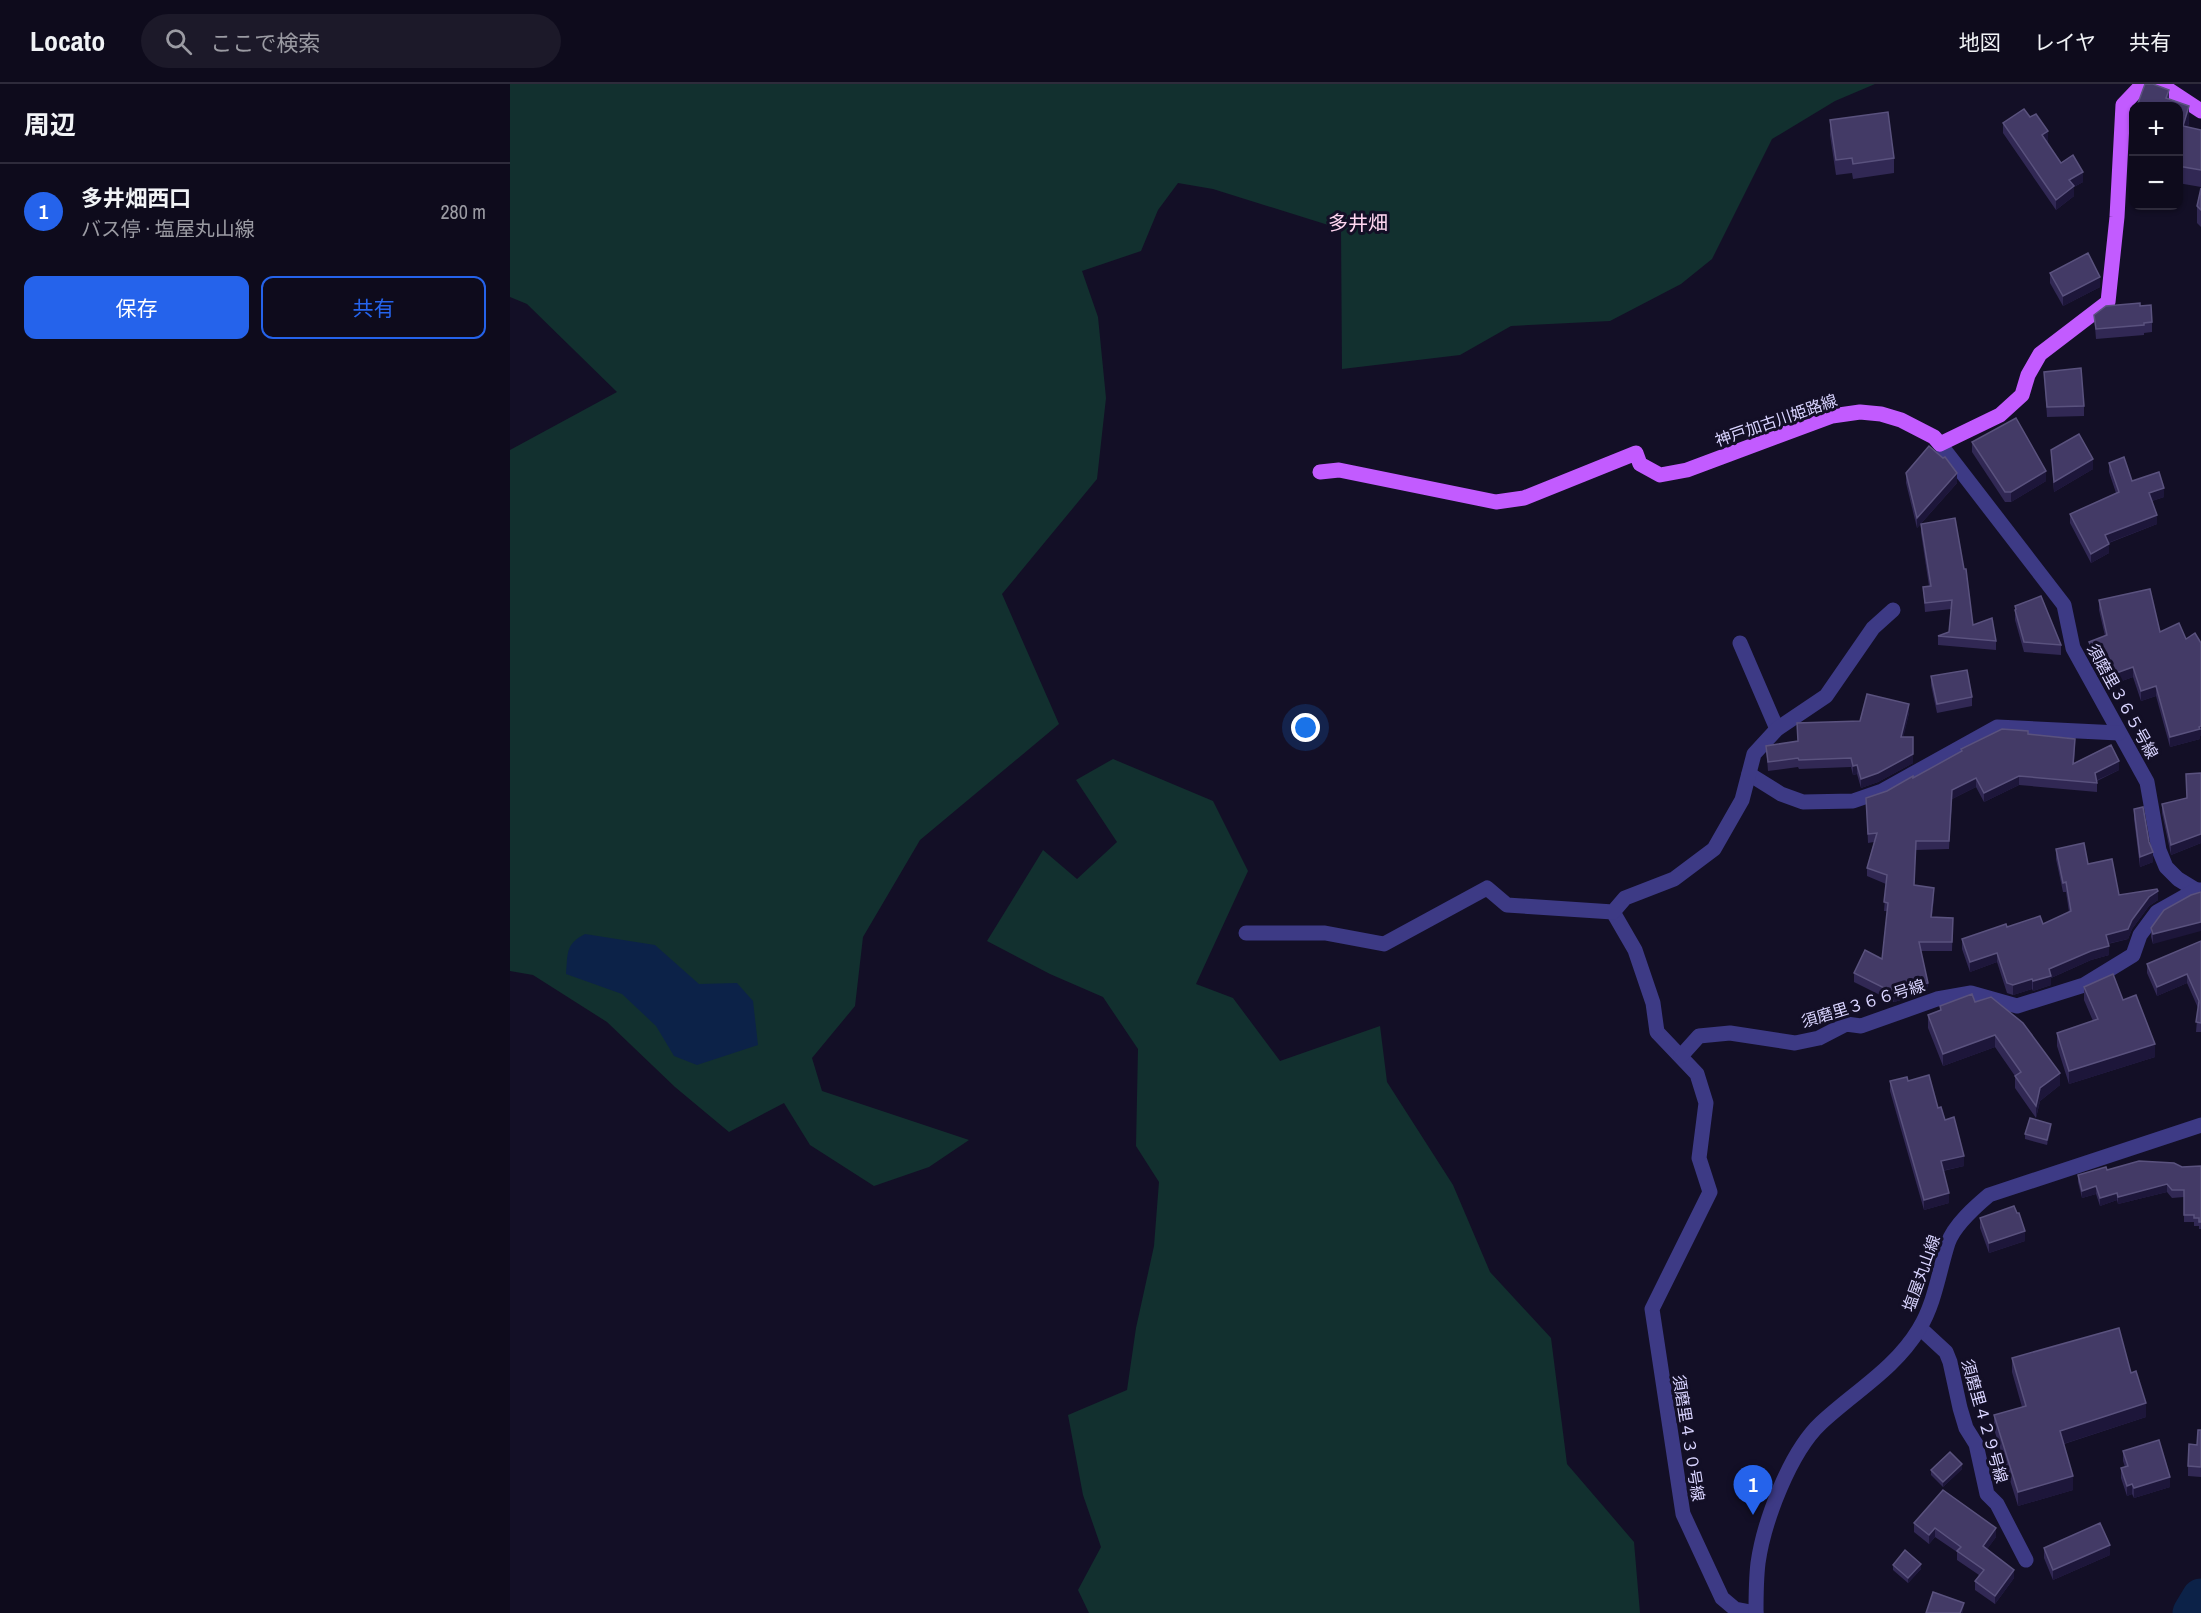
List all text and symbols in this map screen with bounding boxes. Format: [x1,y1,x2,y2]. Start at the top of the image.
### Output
search box [141,14,561,68]
text: Locato [30,22,105,60]
icon: search [162,25,195,58]
text: ここで検索 [210,28,320,58]
text: 地図 [1959,28,2001,57]
text: レイヤ [2034,28,2096,57]
text: 共有 [2129,28,2171,57]
map controls [2129,102,2183,210]
button: + [2129,102,2183,156]
text: 周辺 [24,107,76,142]
button: − [2129,156,2183,210]
text: 多井畑西口 [81,183,191,213]
text: 1 [39,198,48,225]
text: 280 m [440,198,486,225]
district label: 多井畑 [1328,209,1388,236]
text: バス停 · 塩屋丸山線 [81,215,255,242]
button: 保存 [24,276,249,339]
button: 共有 [261,276,486,339]
street label: 神戸加古川姫路線 [1712,389,1840,451]
street label: 須磨里３６５号線 [2082,640,2164,762]
your location [1291,713,1320,742]
street label: 須磨里３６６号線 [1799,974,1927,1032]
street label: 塩屋丸山線 [1897,1232,1945,1314]
street label: 須磨里４２９号線 [1957,1356,2013,1486]
street label: 須磨里４３０号線 [1668,1373,1710,1503]
pin: 1 [1734,1466,1772,1515]

